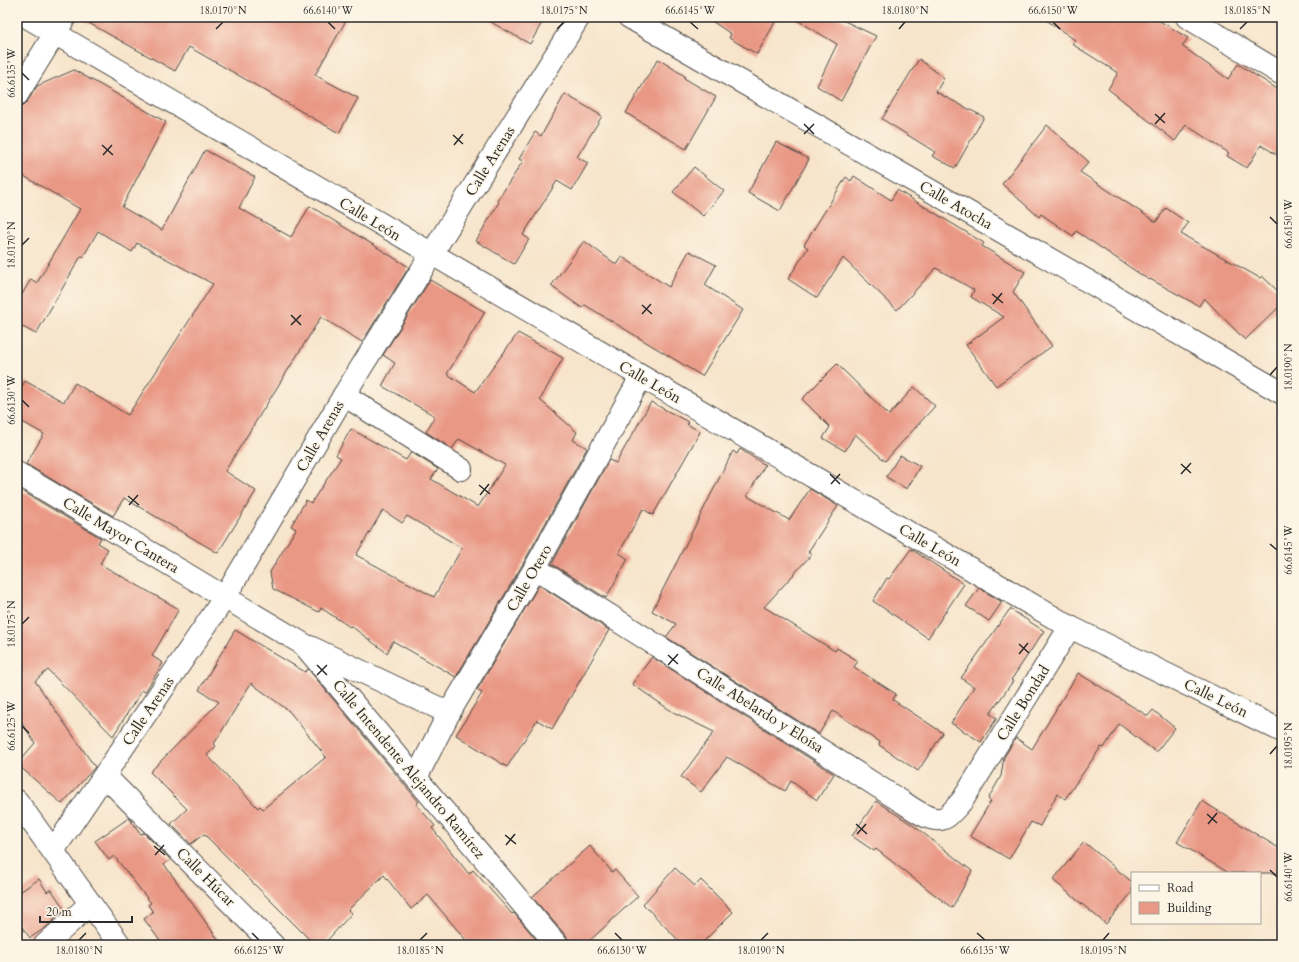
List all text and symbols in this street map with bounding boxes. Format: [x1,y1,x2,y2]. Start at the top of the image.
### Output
text: 18.0170°N [200,4,247,18]
text: 66.6140°W [303,4,354,18]
text: 18.0175°N [541,4,588,18]
text: 66.6145°W [665,4,716,18]
text: 18.0180°N [882,4,929,18]
text: 66.6150°W [1028,4,1079,18]
text: 18.0185°N [1224,4,1271,18]
text: 66.6135°W [5,47,19,98]
street label: Calle Arenas [460,122,520,200]
street label: Calle Atocha [916,176,997,234]
street label: Calle León [335,193,405,246]
text: 66.6150°W [1282,198,1296,249]
text: 18.0170°N [5,221,19,268]
text: 18.0190°N [1282,343,1296,390]
street label: Calle León [615,356,685,408]
text: 66.6130°W [5,374,19,425]
street label: Calle Arenas [291,397,349,475]
street label: Calle Mayor Cantera [59,492,183,578]
street label: Calle León [895,519,965,571]
text: 66.6145°W [1282,524,1296,575]
street label: Calle Otero [502,541,556,615]
text: 18.0175°N [5,600,19,647]
street label: Calle Bondad [992,661,1054,745]
street label: Calle Abelardo y Eloísa [692,663,828,758]
street label: Calle Arenas [118,672,178,750]
street label: Calle León [1181,674,1252,722]
street label: Calle Intendente Alejandro Ramírez [328,675,490,863]
text: 66.6125°W [5,700,19,751]
text: 18.0195°N [1282,722,1296,769]
street label: Calle Húcar [172,843,240,911]
text: 66.6140°W [1282,851,1296,902]
legend [1131,872,1261,924]
text: Road [1167,880,1194,896]
scale bar [40,898,132,924]
text: Building [1167,900,1212,916]
text: 20 m [46,904,73,920]
text: 18.0180°N [56,944,103,958]
text: 66.6125°W [234,944,285,958]
text: 18.0185°N [397,944,444,958]
text: 66.6130°W [597,944,648,958]
text: 18.0190°N [738,944,785,958]
text: 66.6135°W [960,944,1011,958]
text: 18.0195°N [1080,944,1127,958]

